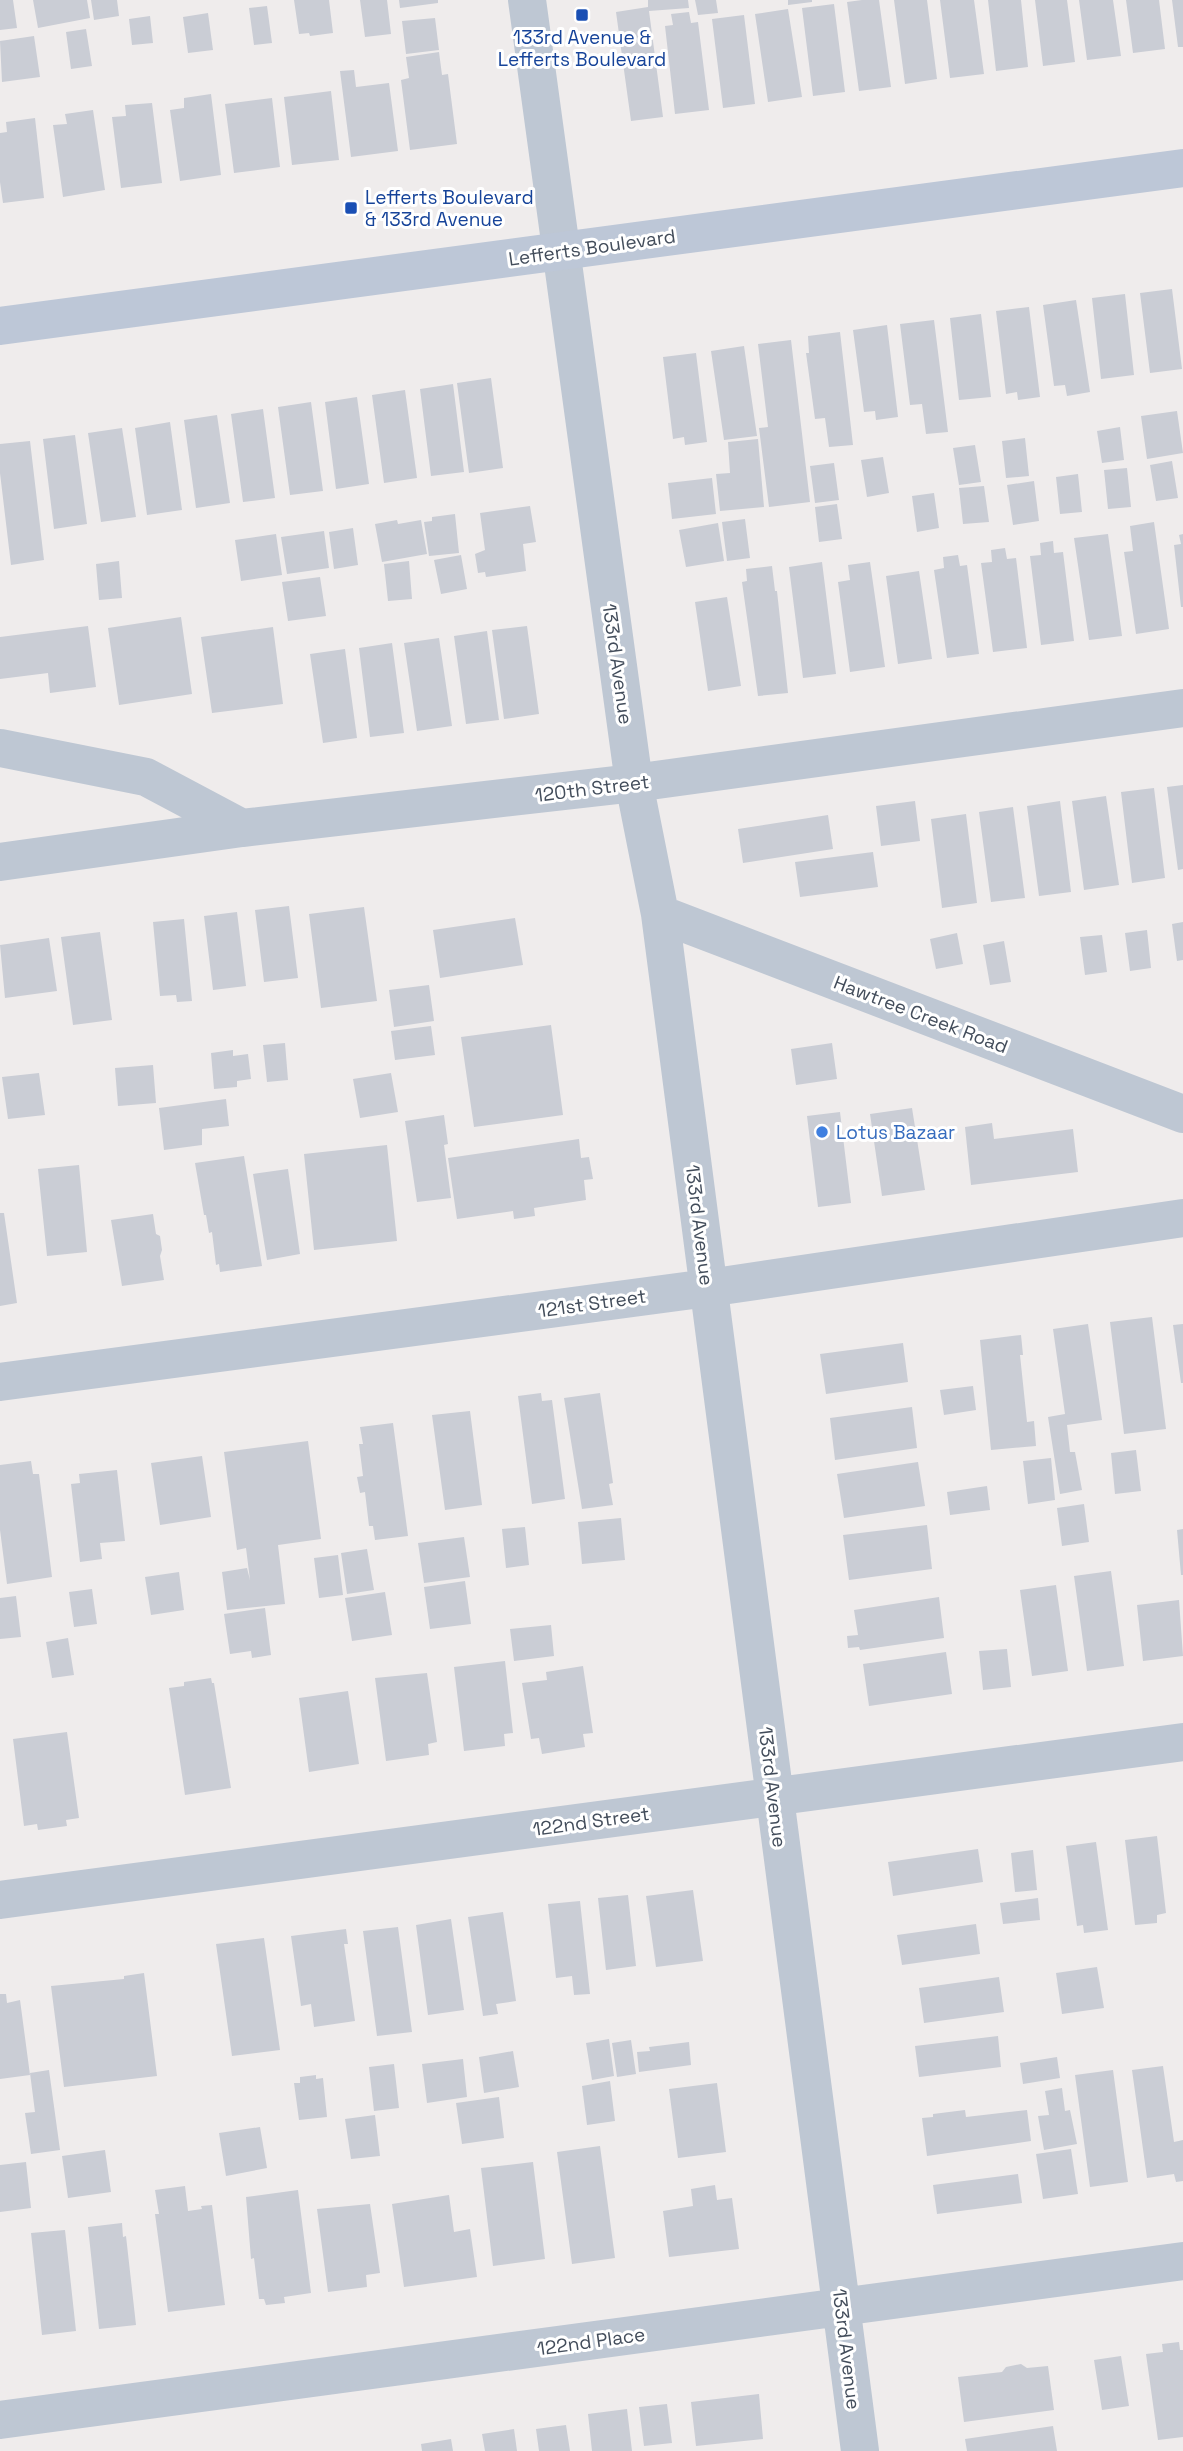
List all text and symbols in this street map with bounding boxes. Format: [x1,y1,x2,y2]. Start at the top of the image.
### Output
marker: 133rd Avenue & Lefferts Boulevard [574,7,590,23]
place label: 133rd Avenue & Lefferts Boulevard [498,25,666,72]
place label: Lefferts Boulevard & 133rd Avenue [365,185,534,232]
marker: Lefferts Boulevard & 133rd Avenue [343,200,359,216]
street label: Lefferts Boulevard [507,223,677,272]
street label: 133rd Avenue [597,602,638,726]
street label: 120th Street [534,769,651,808]
street label: Hawtree Creek Road [830,970,1011,1059]
place label: Lotus Bazaar [836,1120,955,1145]
marker: Lotus Bazaar [814,1124,830,1140]
street label: 133rd Avenue [680,1163,719,1287]
street label: 121st Street [536,1284,648,1323]
street label: 133rd Avenue [753,1725,792,1849]
street label: 122nd Street [531,1801,651,1842]
street label: 133rd Avenue [827,2287,866,2411]
street label: 122nd Place [535,2322,647,2361]

